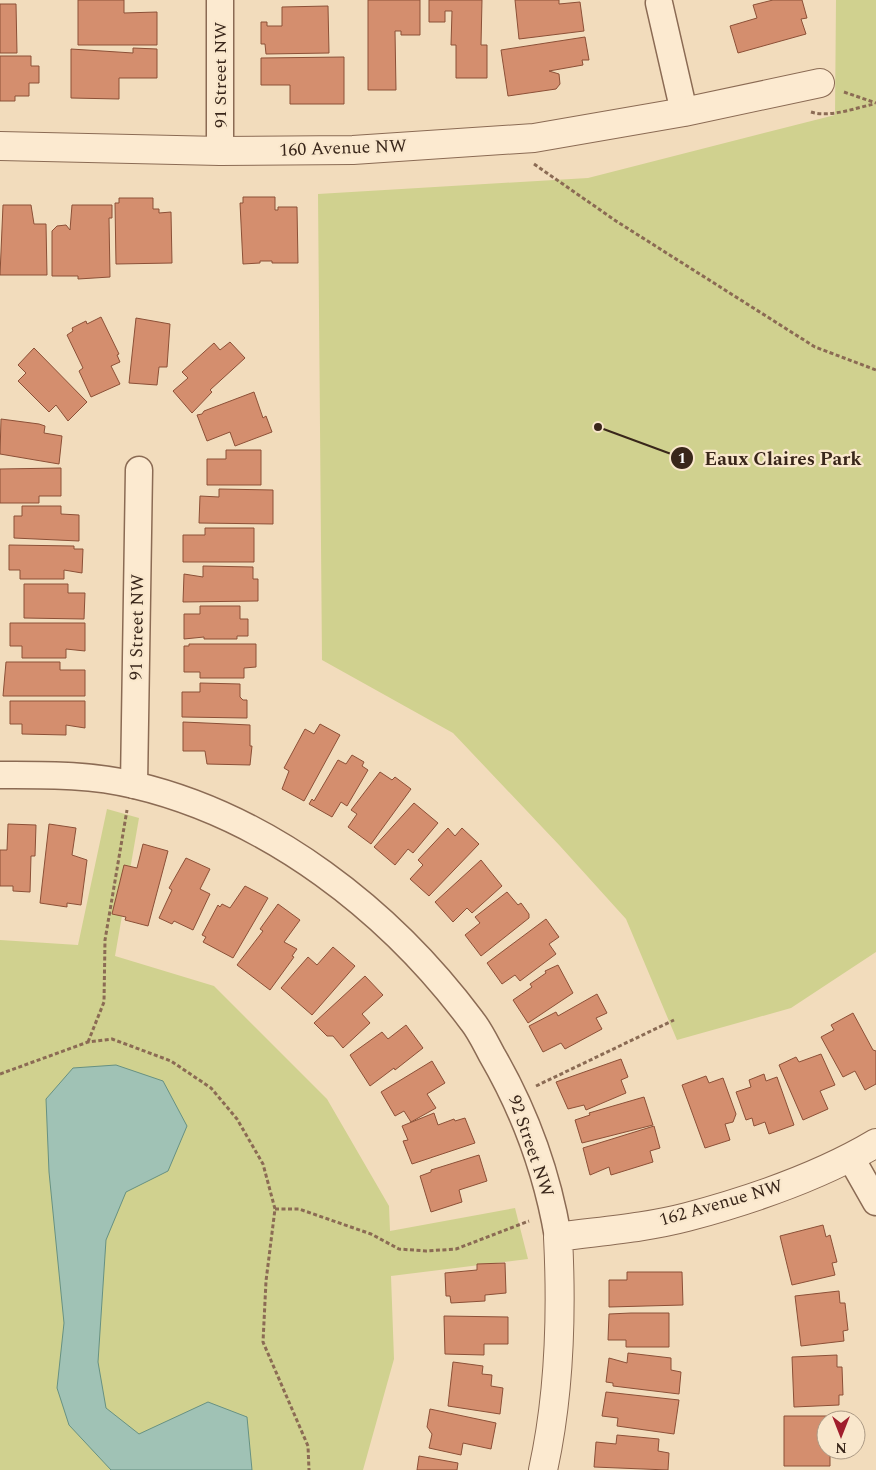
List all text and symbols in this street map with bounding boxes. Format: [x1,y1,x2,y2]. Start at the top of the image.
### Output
street label: 91 Street NW [207,22,234,128]
street label: 160 Avenue NW [279,132,407,164]
callout: Eaux Claires Park [670,441,872,475]
text: Eaux Claires Park [704,445,862,474]
text: 1 [678,447,686,470]
street label: 91 Street NW [123,573,151,680]
street label: 92 Street NW [501,1091,561,1201]
street label: 162 Avenue NW [656,1172,786,1234]
north arrow [816,1410,866,1460]
text: N [835,1437,847,1458]

